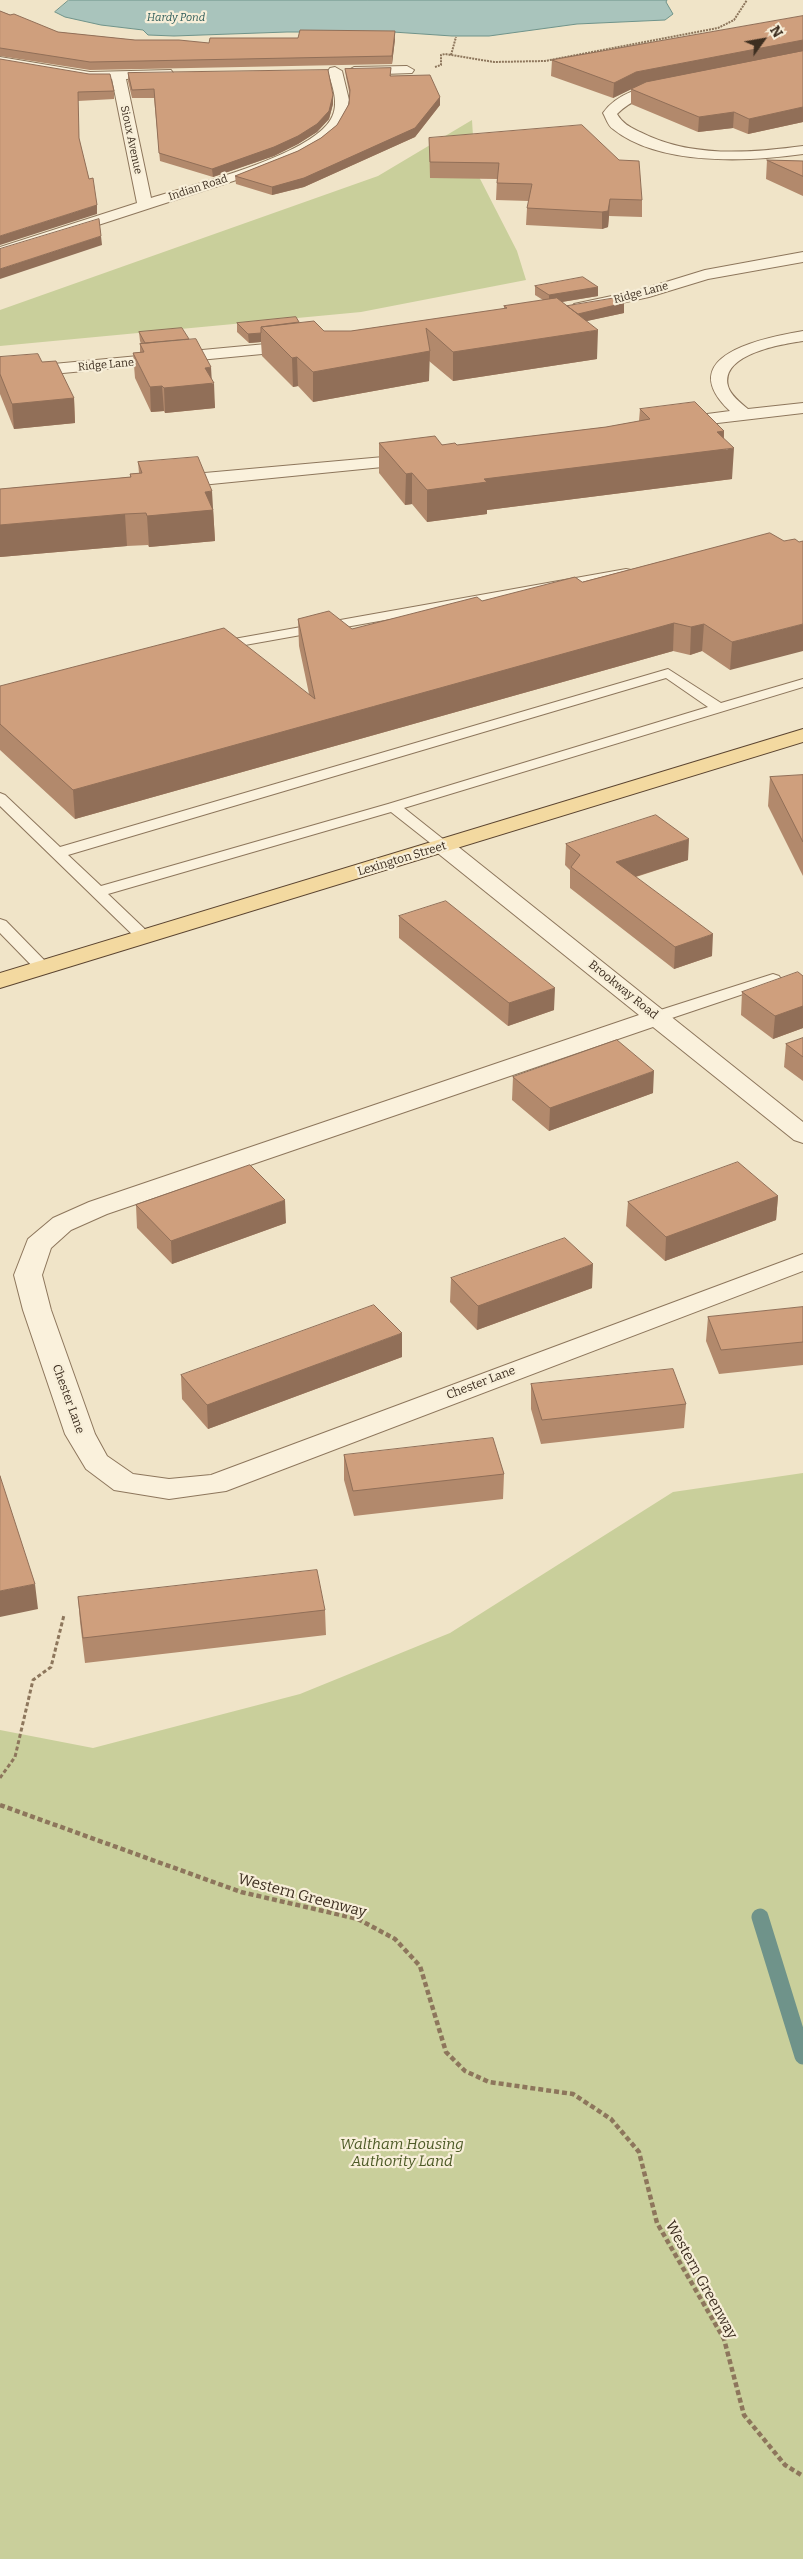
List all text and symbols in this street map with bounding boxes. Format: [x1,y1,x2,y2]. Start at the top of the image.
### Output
water label: Hardy Pond [147,11,205,25]
north arrow [738,15,788,65]
text: N [766,23,786,41]
street label: Sioux Avenue [117,105,145,175]
street label: Indian Road [167,172,229,204]
street label: Ridge Lane [612,279,670,307]
street label: Ridge Lane [78,356,134,374]
street label: Lexington Street [356,839,448,879]
street label: Brookway Road [585,958,661,1022]
street label: Chester Lane [49,1362,87,1436]
street label: Chester Lane [444,1363,518,1403]
street label: Western Greenway [236,1870,368,1922]
park label: Waltham Housing Authority Land [340,2136,464,2171]
street label: Western Greenway [661,2218,741,2342]

